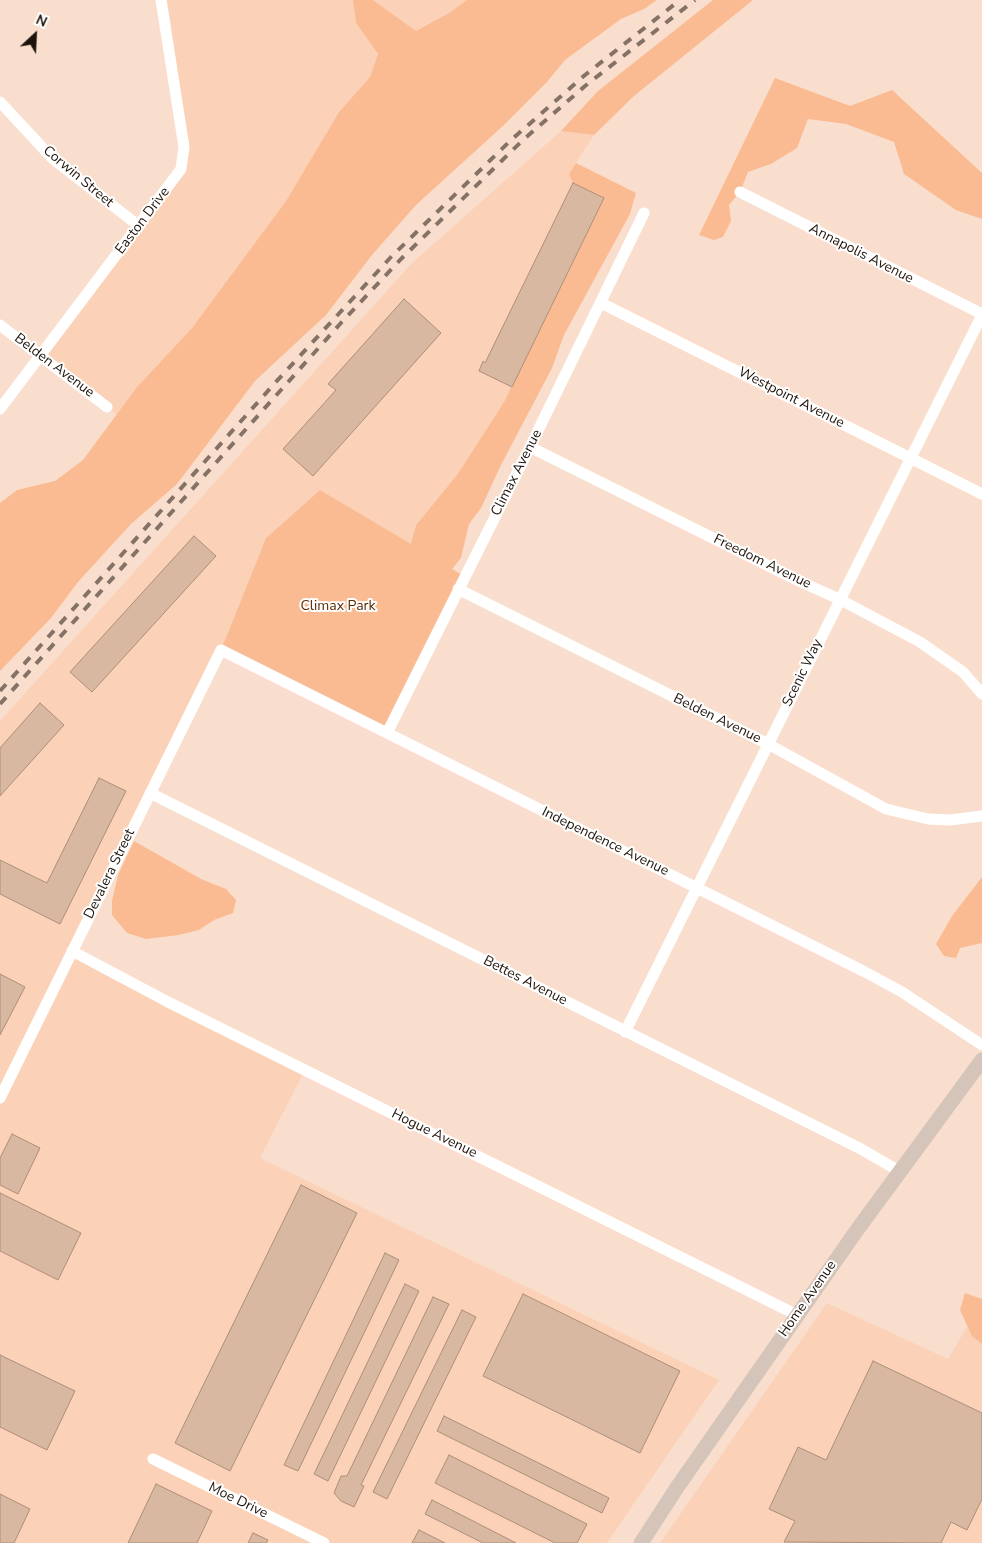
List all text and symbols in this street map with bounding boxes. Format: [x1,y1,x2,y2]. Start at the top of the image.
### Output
north arrow [10,10,60,60]
text: N [33,10,50,32]
street label: Corwin Street [39,143,117,211]
street label: Easton Drive [112,184,174,258]
street label: Annapolis Avenue [806,220,916,288]
street label: Belden Avenue [11,330,97,402]
street label: Westpoint Avenue [735,364,847,432]
street label: Climax Avenue [488,427,546,519]
street label: Freedom Avenue [710,531,814,593]
park label: Climax Park [300,599,376,615]
street label: Scenic Way [779,637,827,709]
street label: Belden Avenue [670,690,764,748]
street label: Independence Avenue [539,804,671,880]
street label: Devalera Street [81,826,139,922]
street label: Bettes Avenue [480,953,570,1009]
street label: Hogue Avenue [388,1106,480,1162]
street label: Home Avenue [776,1258,840,1340]
street label: Moe Drive [206,1479,270,1523]

